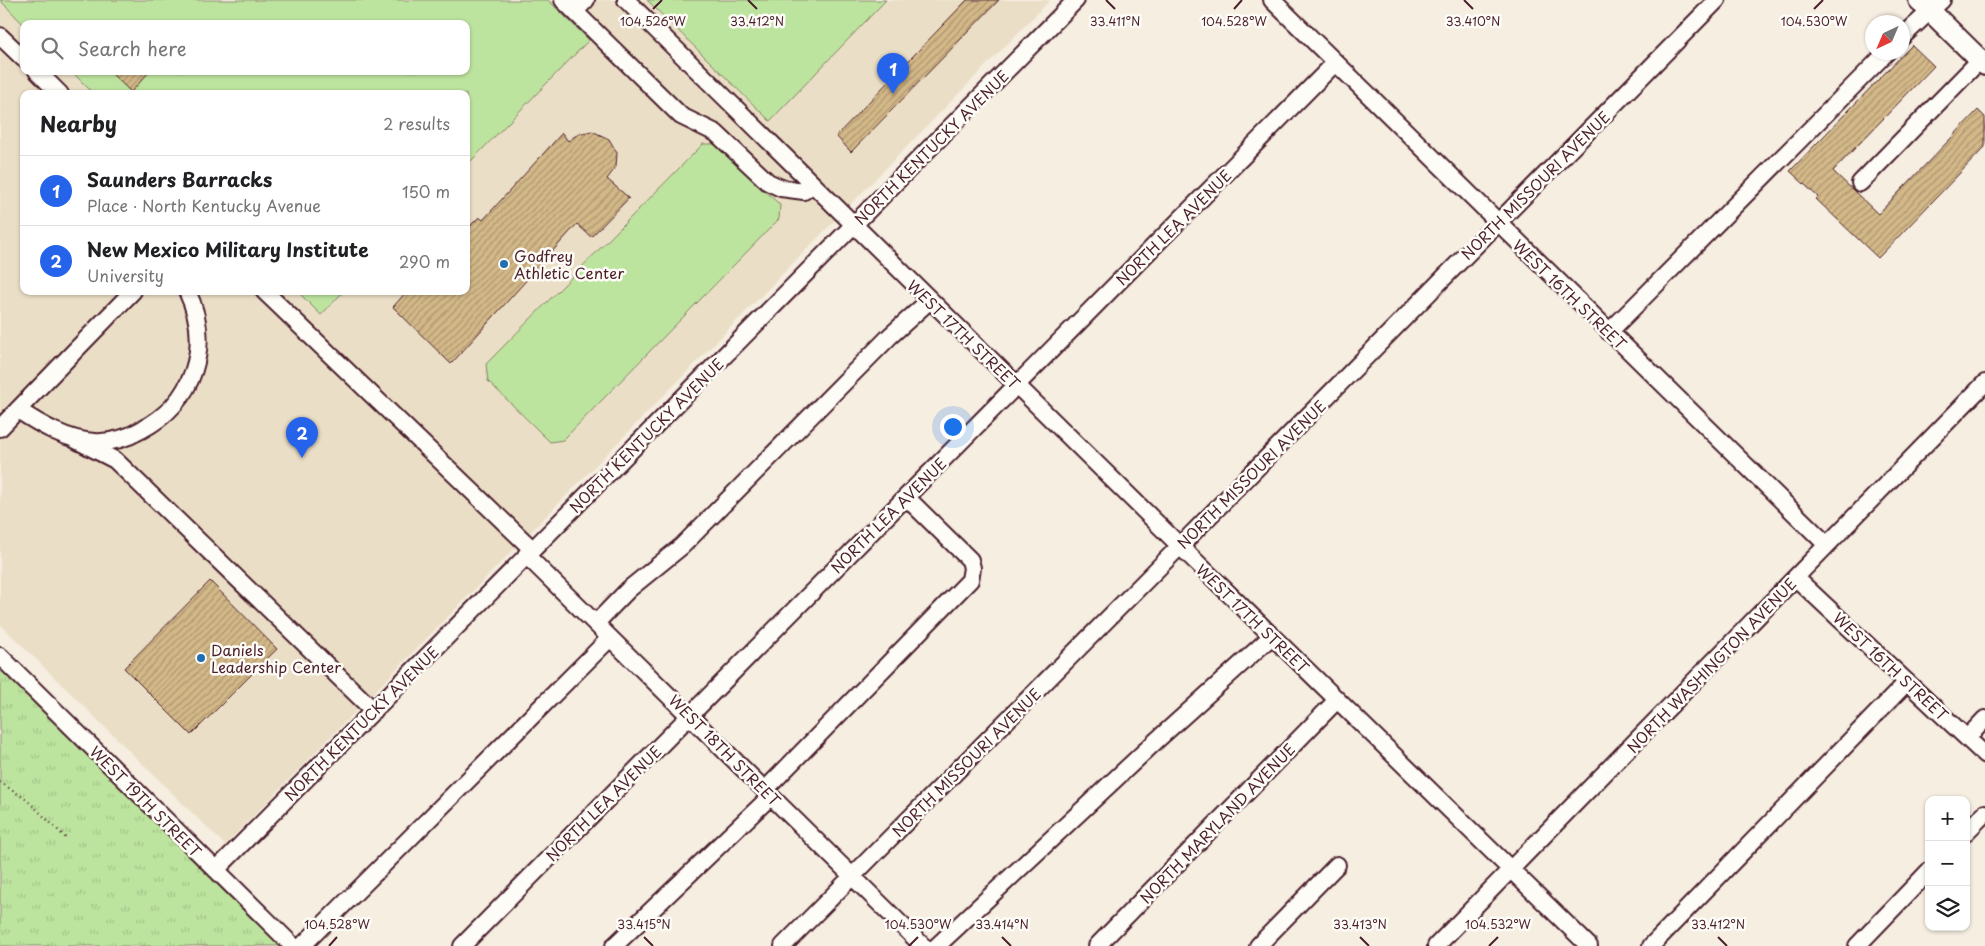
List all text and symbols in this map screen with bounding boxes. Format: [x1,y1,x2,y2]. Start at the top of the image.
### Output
text: 104.526°W [620,12,687,30]
text: 33.412°N [730,12,784,30]
text: 33.411°N [1090,12,1140,30]
text: 104.528°W [1201,12,1267,30]
text: 33.410°N [1446,12,1500,30]
text: 104.530°W [1781,12,1848,30]
north arrow [1865,15,1910,60]
search box [20,20,470,75]
icon: search [38,34,66,62]
text: Search here [78,34,187,62]
pin: 1 [877,53,909,94]
street label: NORTH KENTUCKY AVENUE [848,64,1014,230]
street label: NORTH MISSOURI AVENUE [1455,105,1615,265]
text: Nearby [40,107,117,139]
text: 2 results [383,111,450,135]
street label: NORTH LEA AVENUE [1110,164,1236,290]
text: Saunders Barracks [87,165,272,193]
text: 1 [52,179,60,203]
text: 150 m [402,179,450,203]
text: Place · North Kentucky Avenue [87,193,321,217]
street label: WEST 16TH STREET [1508,234,1633,355]
text: New Mexico Military Institute [87,235,369,263]
place label: Godfrey Athletic Center [514,244,625,284]
text: 2 [50,249,62,273]
text: 290 m [399,249,450,273]
marker: Godfrey Athletic Center [498,258,510,270]
text: University [87,263,164,287]
street label: WEST 17TH STREET [902,274,1026,395]
street label: NORTH KENTUCKY AVENUE [563,352,729,518]
street label: NORTH MISSOURI AVENUE [1171,394,1331,554]
your location [940,414,966,440]
pin: 2 [286,417,318,458]
street label: NORTH LEA AVENUE [825,452,951,578]
street label: WEST 17TH STREET [1191,558,1315,679]
street label: NORTH WASHINGTON AVENUE [1621,572,1801,758]
street label: WEST 16TH STREET [1828,606,1954,726]
place label: Daniels Leadership Center [211,638,341,678]
street label: NORTH KENTUCKY AVENUE [278,640,444,806]
marker: Daniels Leadership Center [195,652,207,664]
street label: NORTH MISSOURI AVENUE [886,682,1046,842]
street label: WEST 18TH STREET [664,689,787,812]
street label: NORTH MARYLAND AVENUE [1134,738,1300,908]
street label: WEST 19TH STREET [85,740,207,862]
street label: NORTH LEA AVENUE [540,740,666,866]
map controls [1925,796,1970,931]
button: + [1925,796,1970,841]
button: − [1925,841,1970,886]
button: layers [1925,886,1970,931]
text: 104.528°W [304,915,370,933]
text: 33.415°N [617,915,671,933]
text: 104.530°W [885,915,952,933]
text: 33.414°N [975,915,1029,933]
text: 33.413°N [1333,915,1387,933]
text: 104.532°W [1465,915,1532,933]
text: 33.412°N [1691,915,1745,933]

